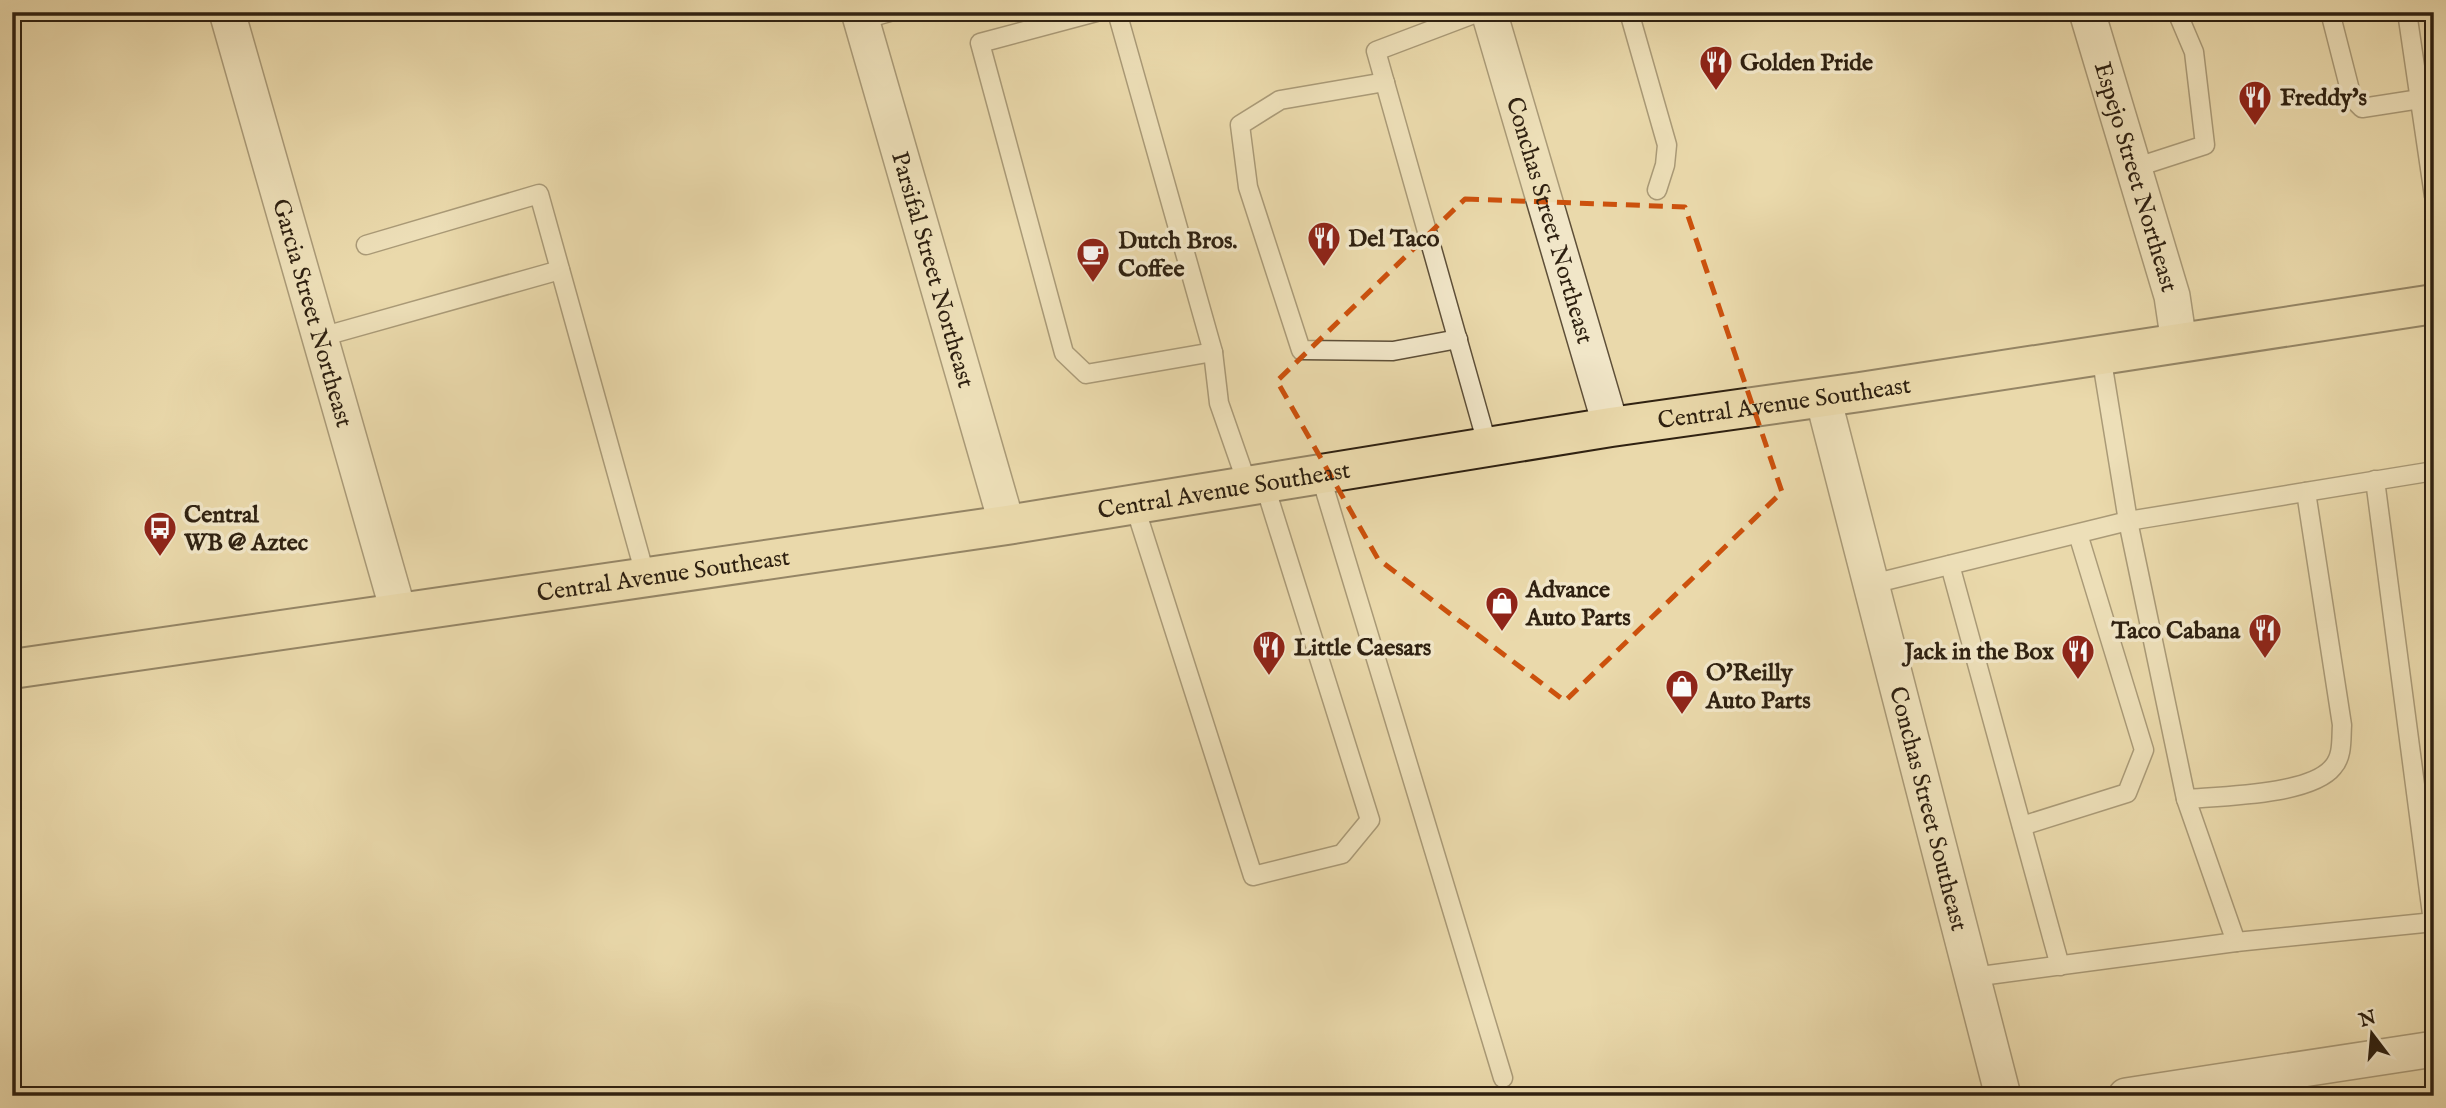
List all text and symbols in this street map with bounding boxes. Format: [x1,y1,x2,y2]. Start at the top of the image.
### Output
restaurant icon: Golden Pride [1697,43,1735,92]
place label: Golden Pride [1740,48,1873,79]
street label: Espejo Street Northeast [2086,58,2184,296]
restaurant icon: Freddy's [2236,78,2274,127]
place label: Freddy's [2280,83,2367,114]
street label: Conchas Street Northeast [1498,94,1600,348]
street label: Parsifal Street Northeast [883,148,981,392]
street label: Garcia Street Northeast [264,195,359,431]
restaurant icon: Del Taco [1305,219,1343,268]
place label: Del Taco [1348,224,1439,255]
place label: Dutch Bros. Coffee [1118,226,1237,285]
cafe icon: Dutch Bros. Coffee [1074,235,1112,284]
street label: Central Avenue Southeast [1656,370,1913,437]
street label: Central Avenue Southeast [1096,456,1353,527]
place label: Central WB @ Aztec [183,500,308,559]
bus stop icon: Central WB @ Aztec [141,509,179,558]
street label: Central Avenue Southeast [535,543,792,610]
place label: Advance Auto Parts [1525,575,1631,634]
shop icon: Advance Auto Parts [1483,584,1521,633]
restaurant icon: Taco Cabana [2246,611,2284,660]
place label: Taco Cabana [2111,616,2241,647]
restaurant icon: Little Caesars [1250,628,1288,677]
restaurant icon: Jack in the Box [2059,632,2097,681]
place label: Little Caesars [1294,633,1432,664]
place label: Jack in the Box [1901,637,2054,668]
place label: O'Reilly Auto Parts [1705,658,1811,717]
shop icon: O'Reilly Auto Parts [1663,667,1701,716]
street label: Conchas Street Southeast [1881,683,1974,935]
north arrow [2338,1000,2408,1070]
text: N [2356,1006,2380,1034]

